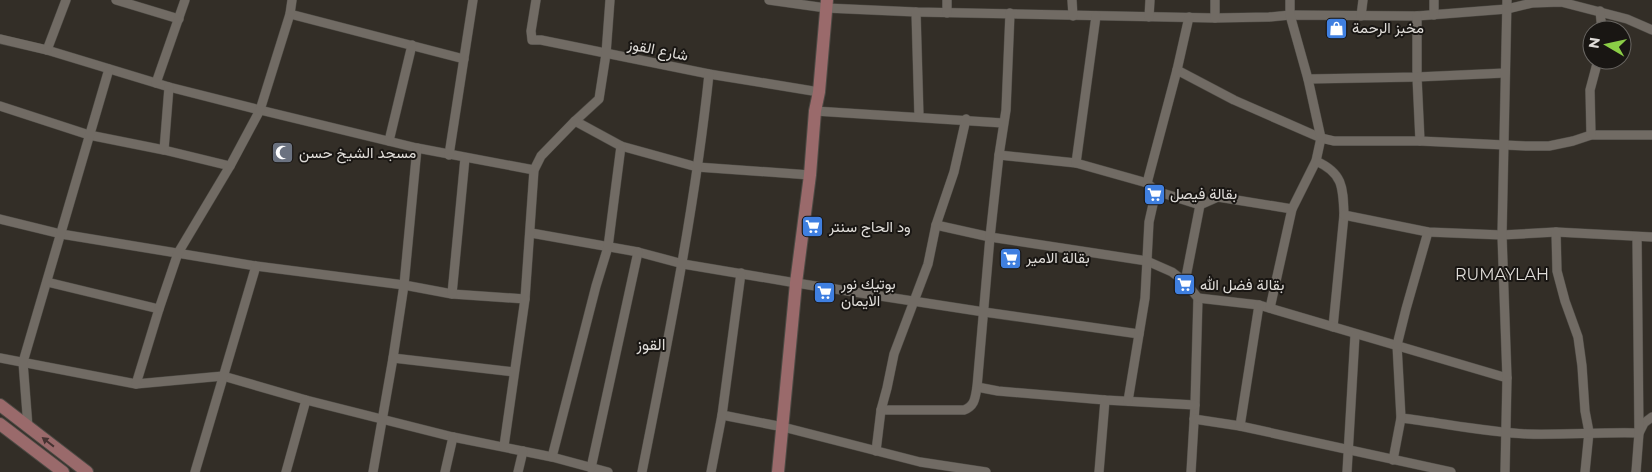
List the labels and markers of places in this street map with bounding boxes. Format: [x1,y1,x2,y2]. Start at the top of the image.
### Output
shop icon: مخبز الرحمة [1324,16,1348,40]
place label: مخبز الرحمة [1352,18,1424,37]
mosque icon: مسجد الشيخ حسن [271,141,295,165]
place label: مسجد الشيخ حسن [299,143,416,164]
supermarket icon: بقالة فيصل [1142,182,1166,206]
place label: بقالة فيصل [1170,184,1237,203]
supermarket icon: ود الحاج سنتر [801,215,825,239]
place label: ود الحاج سنتر [828,217,911,238]
supermarket icon: بقالة الامير [998,246,1022,270]
place label: بقالة الامير [1025,248,1090,267]
supermarket icon: بقالة فضل الله [1172,273,1196,297]
place label: بوتيك نور الايمان [840,274,896,310]
place label: بقالة فضل الله [1200,275,1284,294]
supermarket icon: بوتيك نور الايمان [813,281,837,305]

